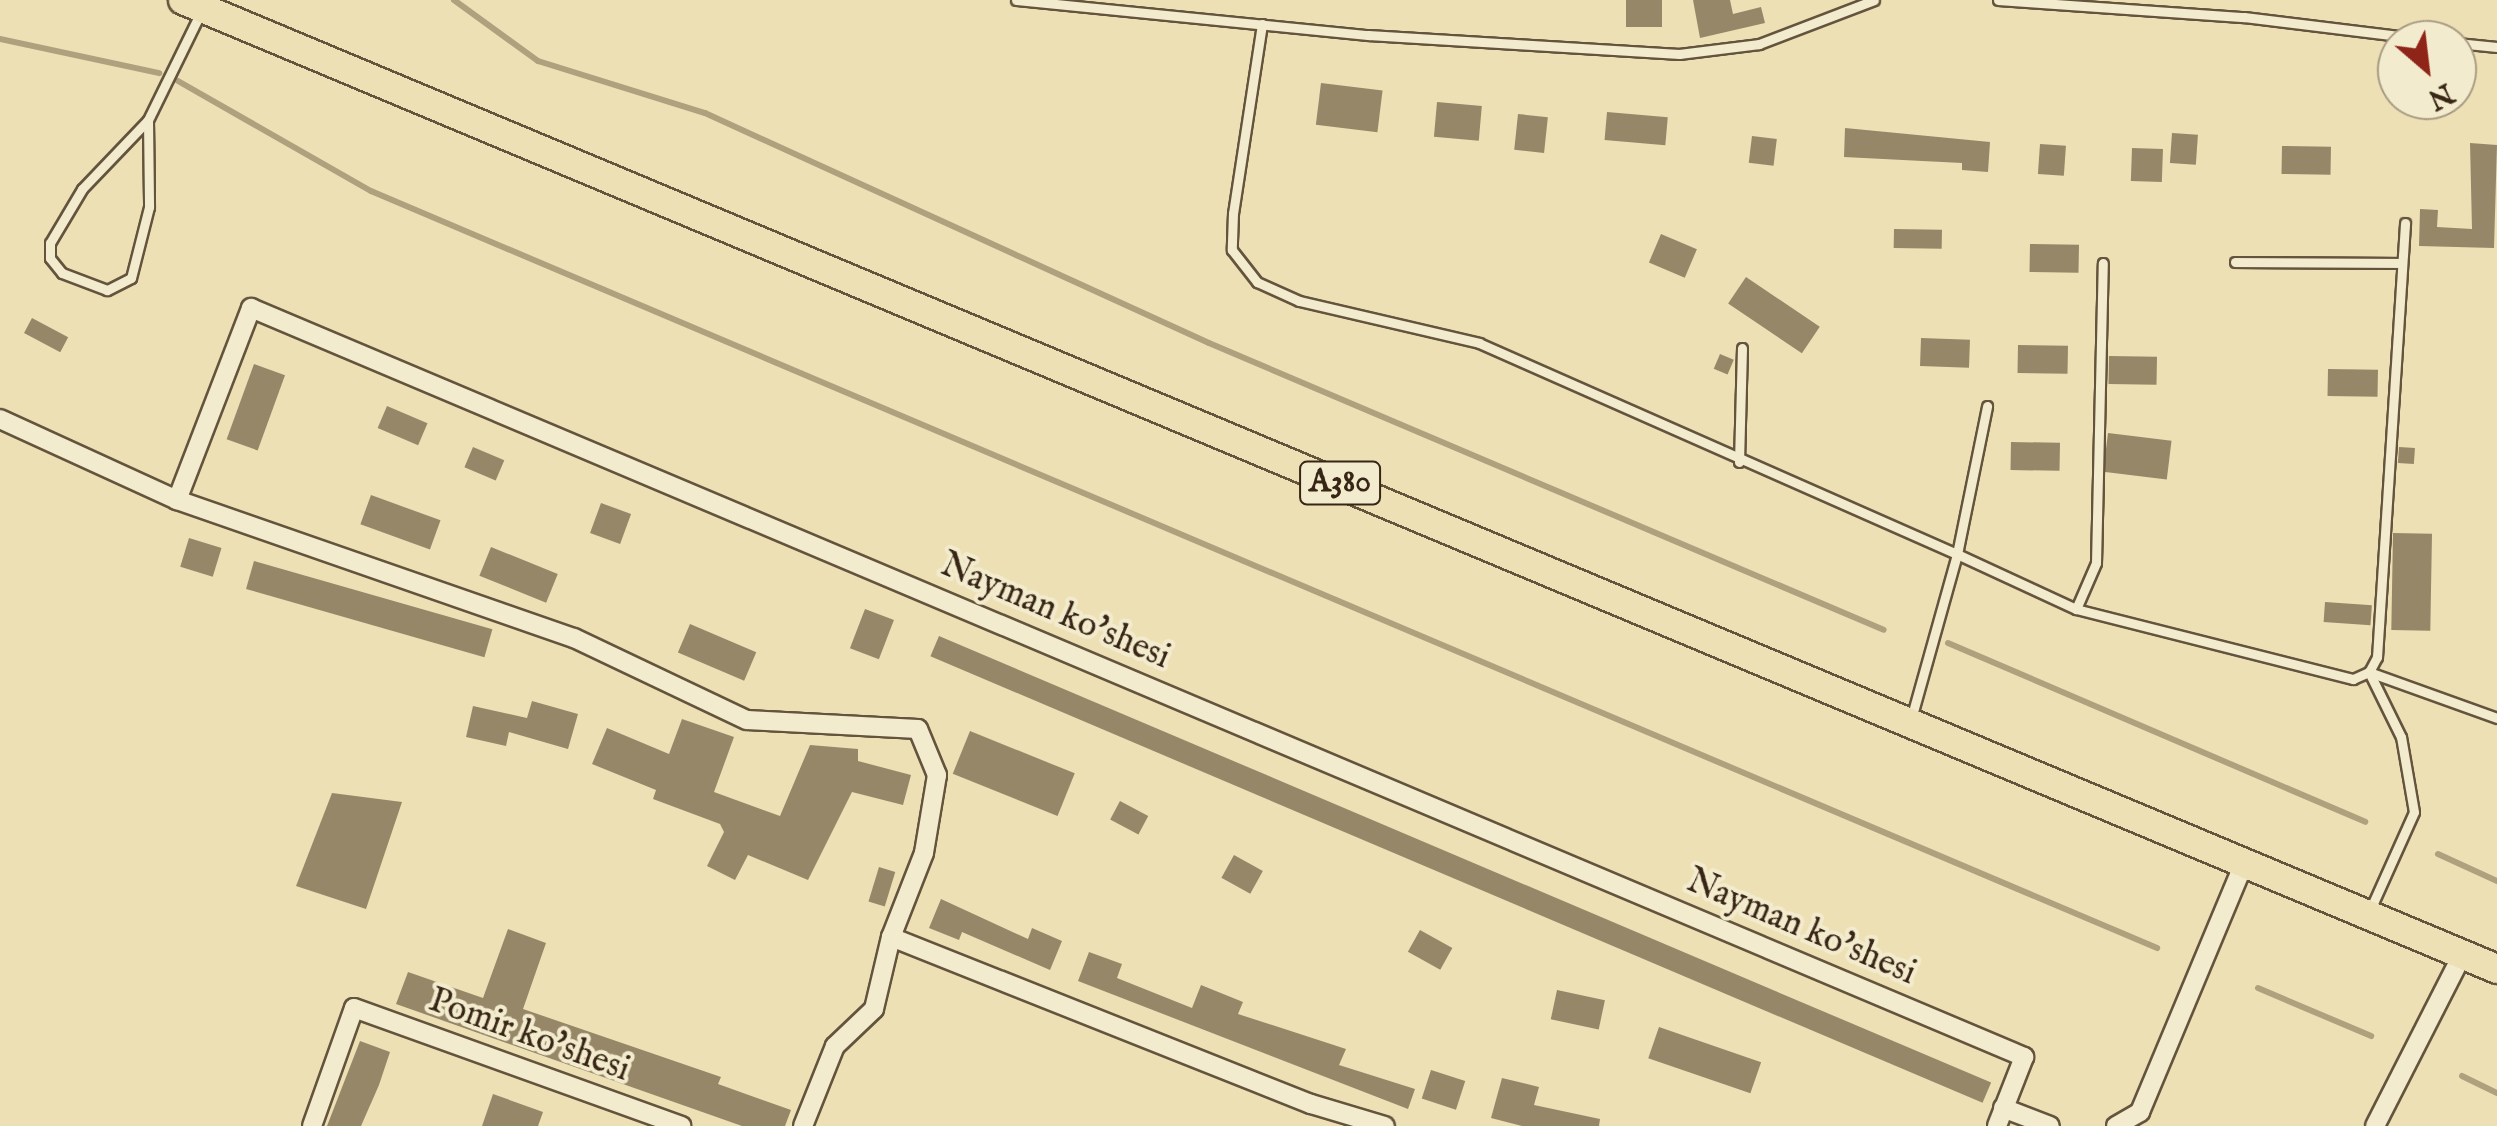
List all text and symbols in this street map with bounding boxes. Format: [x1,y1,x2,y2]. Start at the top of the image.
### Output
north arrow [2377,20,2477,120]
text: N [2421,74,2459,116]
road number: A380 [1298,456,1382,510]
street label: Nayman ko'shesi [934,545,1176,679]
street label: Nayman ko'shesi [1680,861,1922,995]
street label: Pomir ko'shesi [423,980,635,1092]

